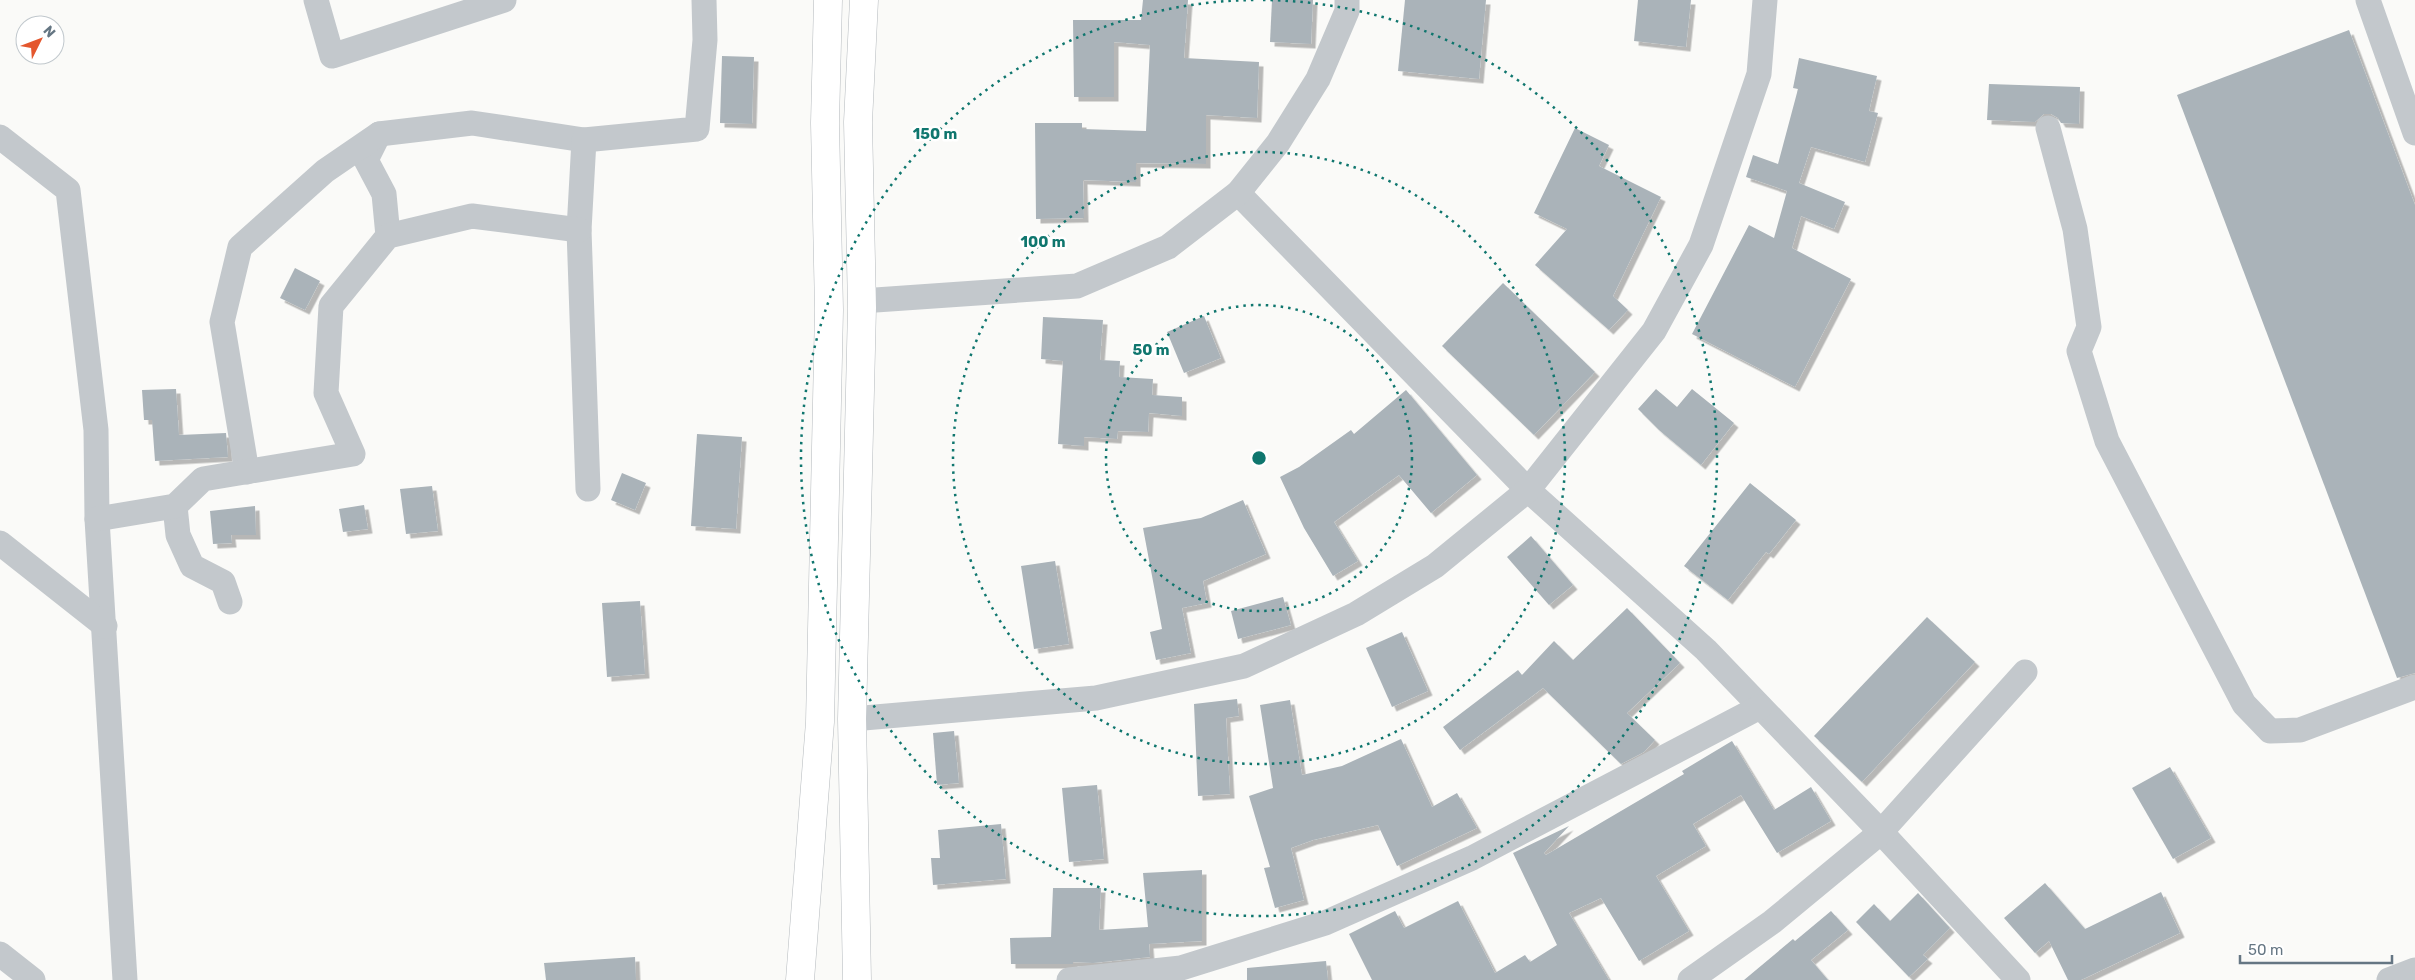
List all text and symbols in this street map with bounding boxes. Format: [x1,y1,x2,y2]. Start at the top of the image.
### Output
north arrow [15,15,65,65]
text: N [40,22,59,41]
text: 150 m [913,125,957,143]
text: 100 m [1021,233,1065,251]
text: 50 m [1133,341,1169,359]
centre of rings [1250,449,1268,467]
scale bar [2240,932,2392,964]
text: 50 m [2248,941,2283,959]

